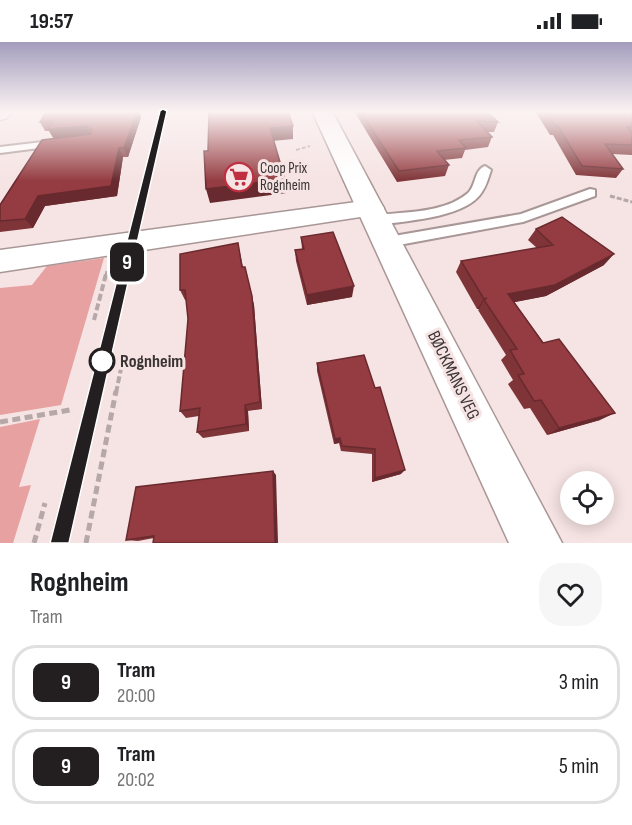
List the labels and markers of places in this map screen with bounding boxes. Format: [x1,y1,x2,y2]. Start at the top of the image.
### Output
place label: Coop Prix Rognheim [260,159,310,195]
supermarket icon: Coop Prix Rognheim [223,161,255,193]
marker: Rognheim [89,348,115,374]
place label: Rognheim [120,351,183,372]

